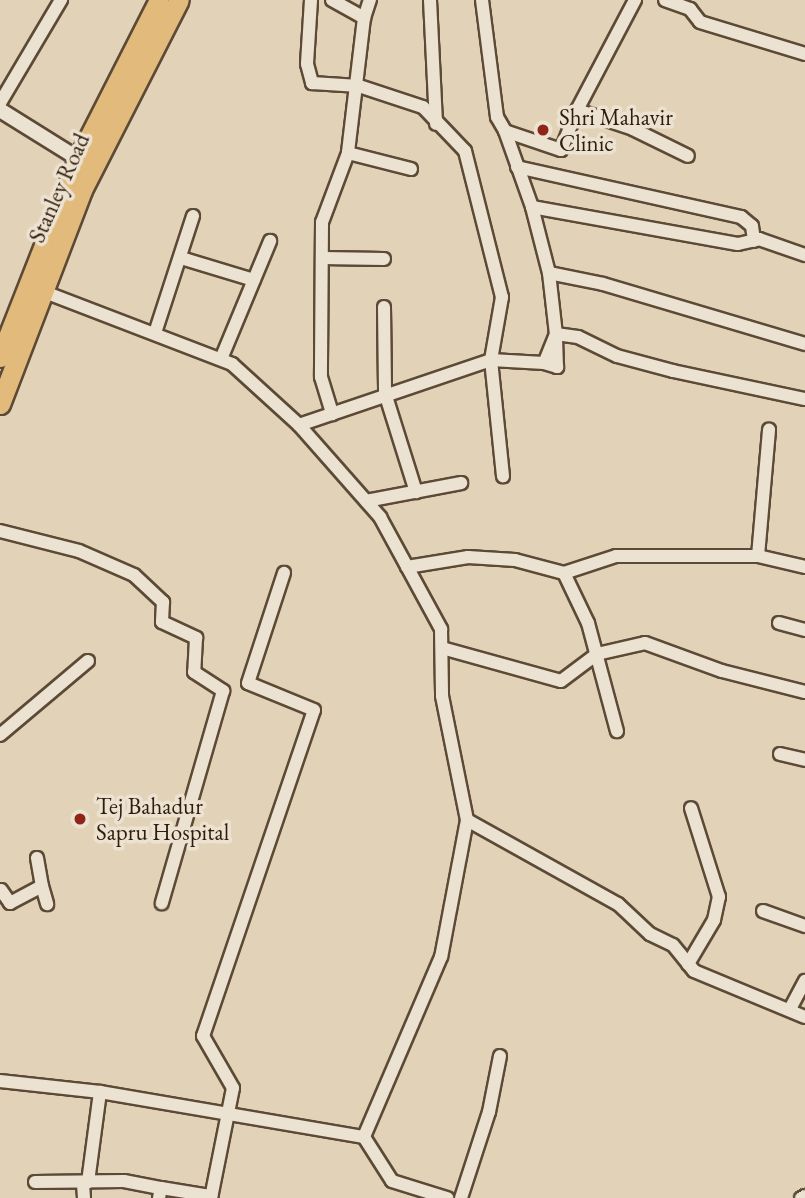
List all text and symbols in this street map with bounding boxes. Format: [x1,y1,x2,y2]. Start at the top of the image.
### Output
place label: Shri Mahavir Clinic [559,103,673,157]
marker: Shri Mahavir Clinic [533,120,553,140]
street label: Stanley Road [23,129,95,247]
place label: Tej Bahadur Sapru Hospital [96,792,229,846]
marker: Tej Bahadur Sapru Hospital [70,809,90,829]

